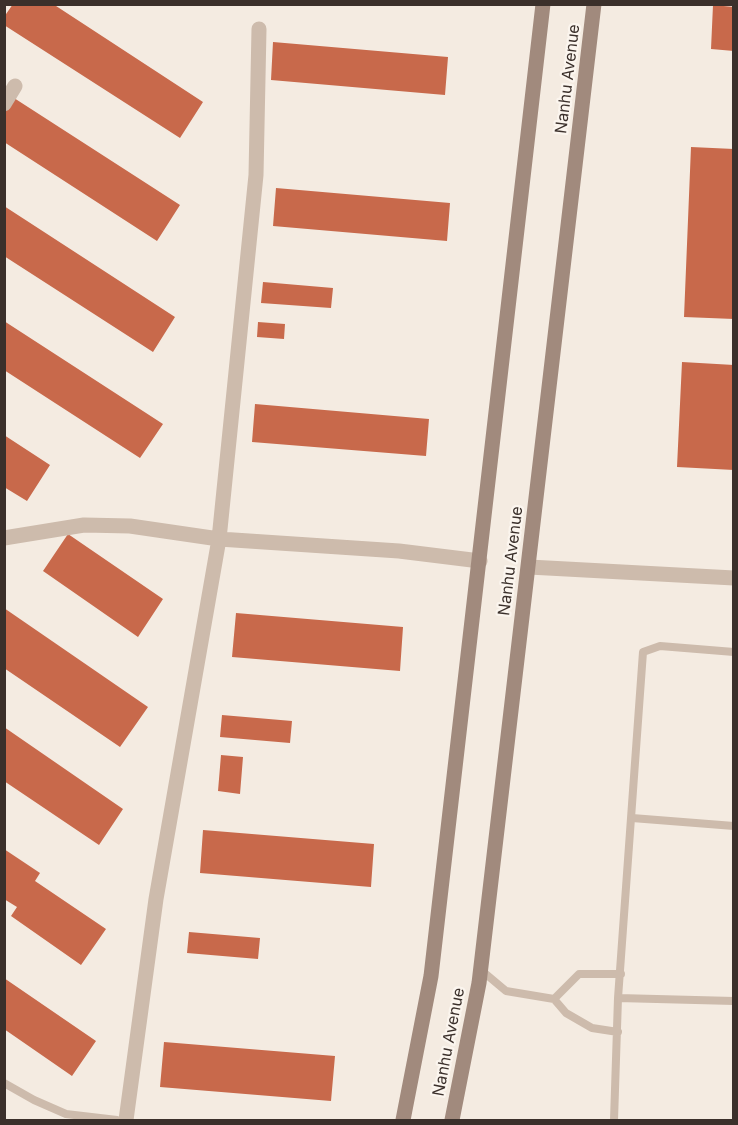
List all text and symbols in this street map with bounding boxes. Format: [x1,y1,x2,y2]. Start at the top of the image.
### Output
street label: Nanhu Avenue [552,23,584,135]
street label: Nanhu Avenue [495,505,527,617]
street label: Nanhu Avenue [429,986,469,1098]

